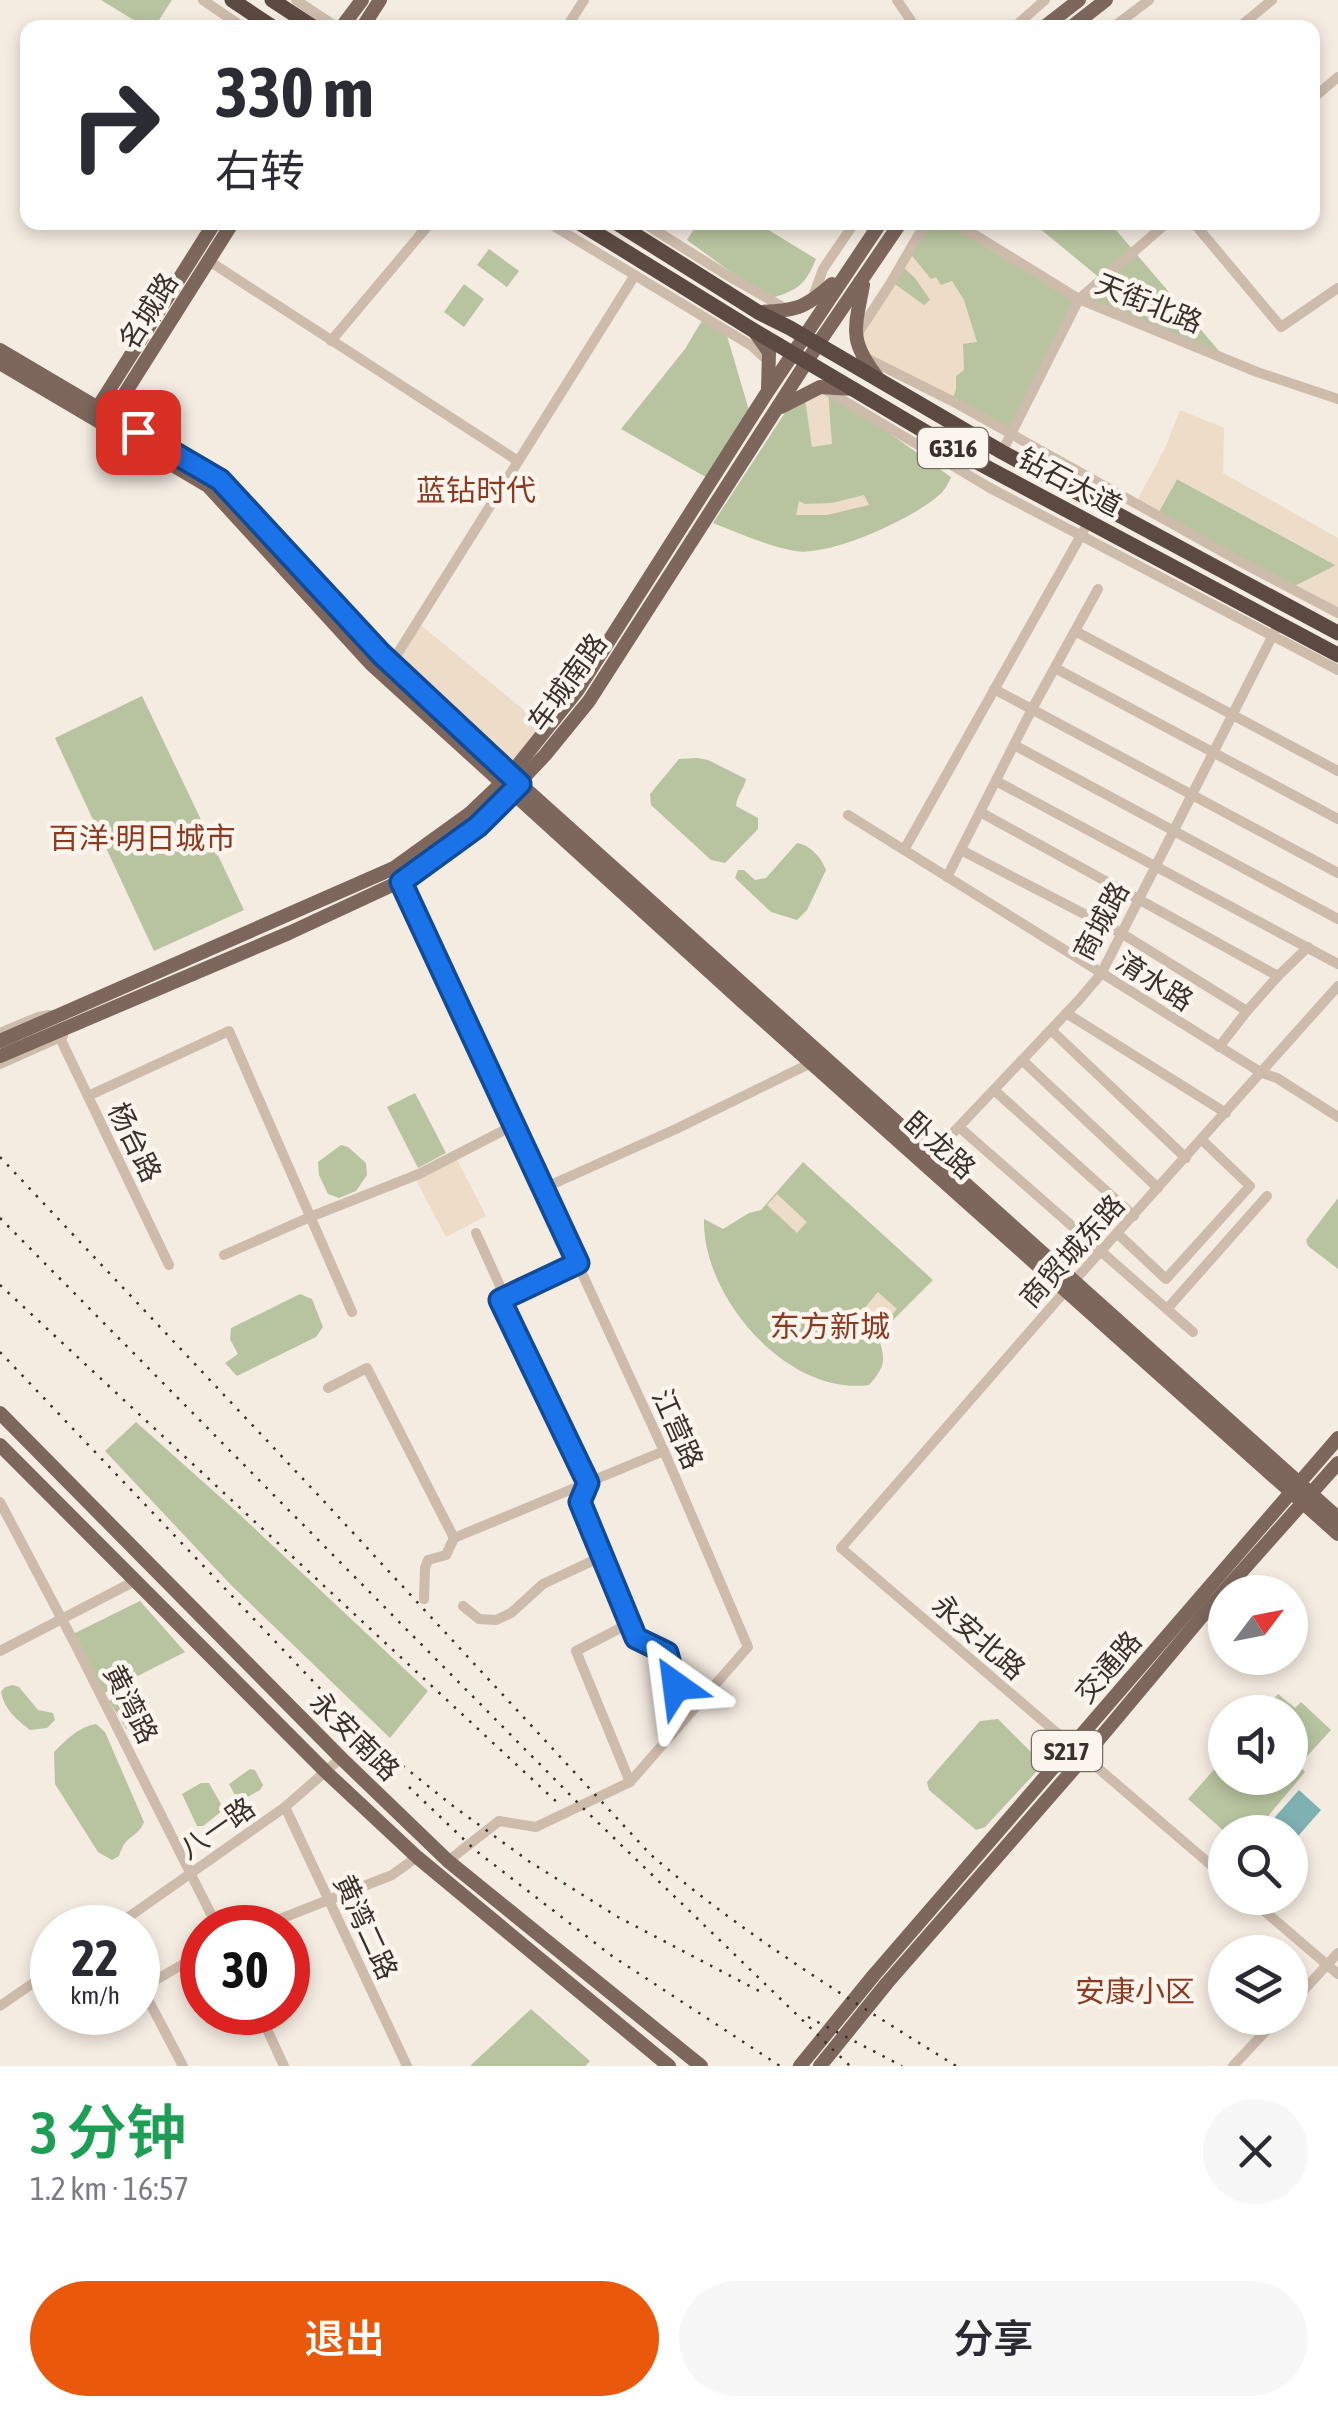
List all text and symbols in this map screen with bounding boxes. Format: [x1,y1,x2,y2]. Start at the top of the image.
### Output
text: 330 m [215,52,374,132]
icon: right [50,60,180,190]
text: 右转 [215,145,305,197]
street label: 名城路 [112,267,184,355]
street label: 天街北路 [1091,267,1207,339]
pin [96,390,181,475]
icon: arrive [111,405,166,460]
road number: G316 [918,428,988,468]
street label: 钻石大道 [1013,442,1127,522]
district label: 蓝钻时代 [416,473,536,507]
street label: 车城南路 [521,627,613,737]
district label: 百洋·明日城市 [49,821,235,855]
street label: 商城路 [1067,876,1135,966]
street label: 淯水路 [1111,945,1199,1017]
street label: 杨台路 [102,1097,168,1187]
street label: 卧龙路 [898,1105,982,1185]
street label: 商贸城东路 [1013,1188,1131,1314]
district label: 东方新城 [770,1309,890,1343]
street label: 江营路 [646,1384,710,1474]
north arrow [1208,1575,1308,1675]
map controls [1208,1575,1308,2035]
street label: 永安北路 [926,1588,1032,1686]
street label: 交通路 [1068,1625,1148,1709]
position arrow [624,1634,728,1738]
street label: 黄湾路 [98,1659,164,1749]
street label: 永安南路 [304,1685,406,1787]
button: sound [1208,1695,1308,1795]
road number: S217 [1032,1731,1102,1771]
street label: 八一路 [173,1791,261,1865]
button: search [1208,1815,1308,1915]
street label: 黄湾二路 [328,1869,404,1985]
speed limit sign: 30 [180,1905,310,2035]
text: 22 [71,1929,118,1987]
button: layers [1208,1935,1308,2035]
district label: 安康小区 [1075,1974,1195,2008]
text: km/h [70,1981,120,2009]
text: 3 分钟 [30,2098,186,2167]
button: close [1203,2099,1308,2204]
text: 1.2 km · 16:57 [30,2170,189,2207]
button: 退出 [30,2281,659,2396]
button: 分享 [679,2281,1308,2396]

